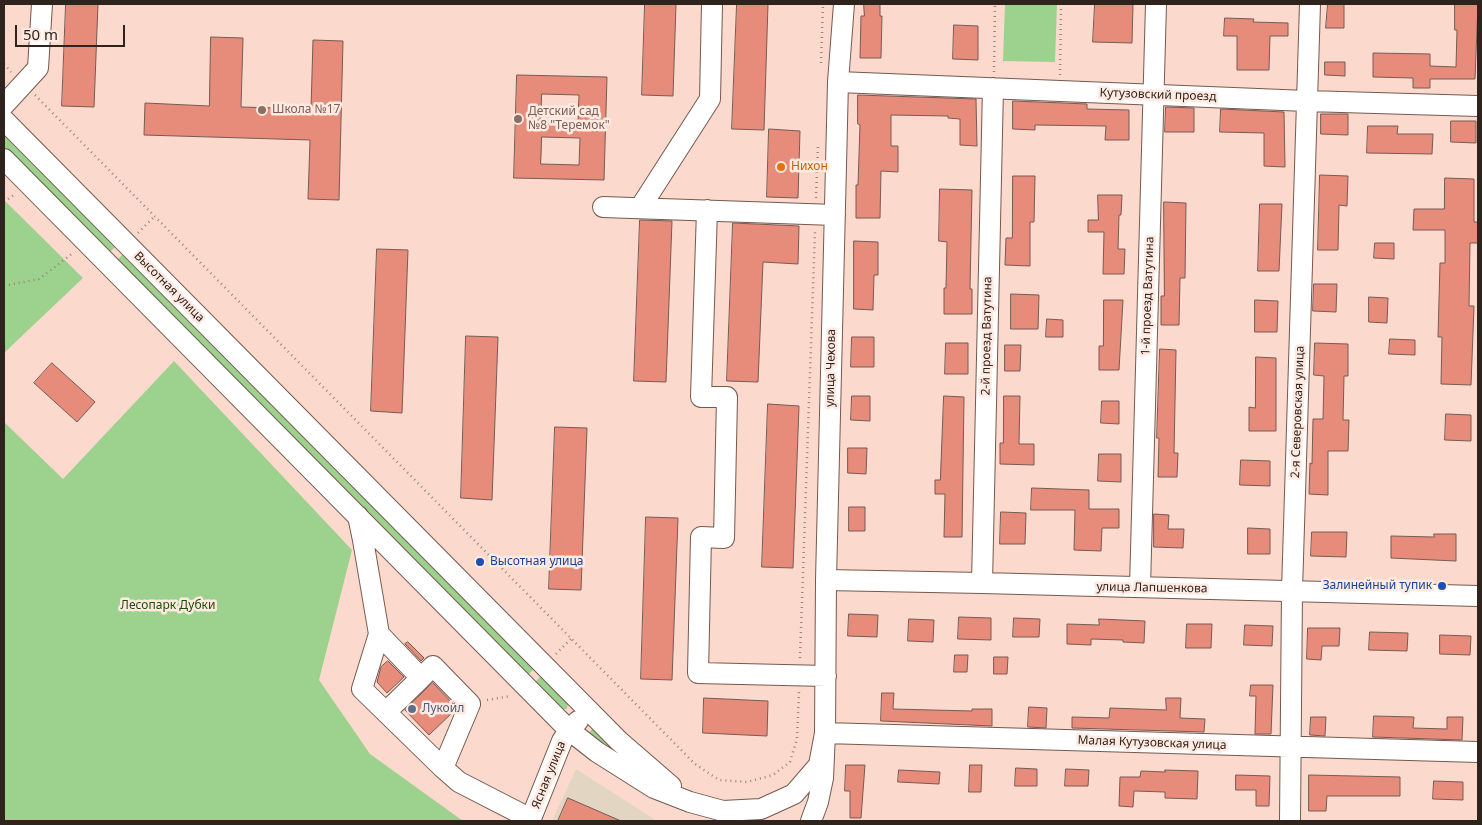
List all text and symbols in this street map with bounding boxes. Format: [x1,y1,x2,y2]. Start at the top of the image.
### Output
scale bar [18,15,128,47]
text: 50 m [23,24,58,44]
street label: Кутузовский проезд [1099,86,1217,104]
place label: Школа №17 [272,103,340,117]
marker: Школа №17 [256,104,268,116]
place label: Детский сад №8 "Теремок" [528,105,610,133]
marker: Детский сад №8 "Теремок" [512,113,524,125]
place label: Нихон [791,160,828,174]
marker: Нихон [775,161,787,173]
street label: 1-й проезд Ватутина [1139,236,1157,356]
street label: Высотная улица [131,249,207,325]
street label: 2-й проезд Ватутина [979,276,995,396]
street label: улица Чехова [823,329,839,407]
street label: 2-я Северовская улица [1288,346,1308,478]
place label: Высотная улица [490,555,583,569]
marker: Высотная улица [474,556,486,568]
place label: Залинейный тупик [1323,579,1432,593]
street label: улица Лапшенкова [1096,580,1208,596]
marker: Залинейный тупик [1436,580,1448,592]
park label: Лесопарк Дубки [121,599,215,613]
place label: Лукойл [422,702,464,716]
marker: Лукойл [406,703,418,715]
street label: Малая Кутузовская улица [1077,733,1227,753]
street label: Ясная улица [529,739,569,811]

